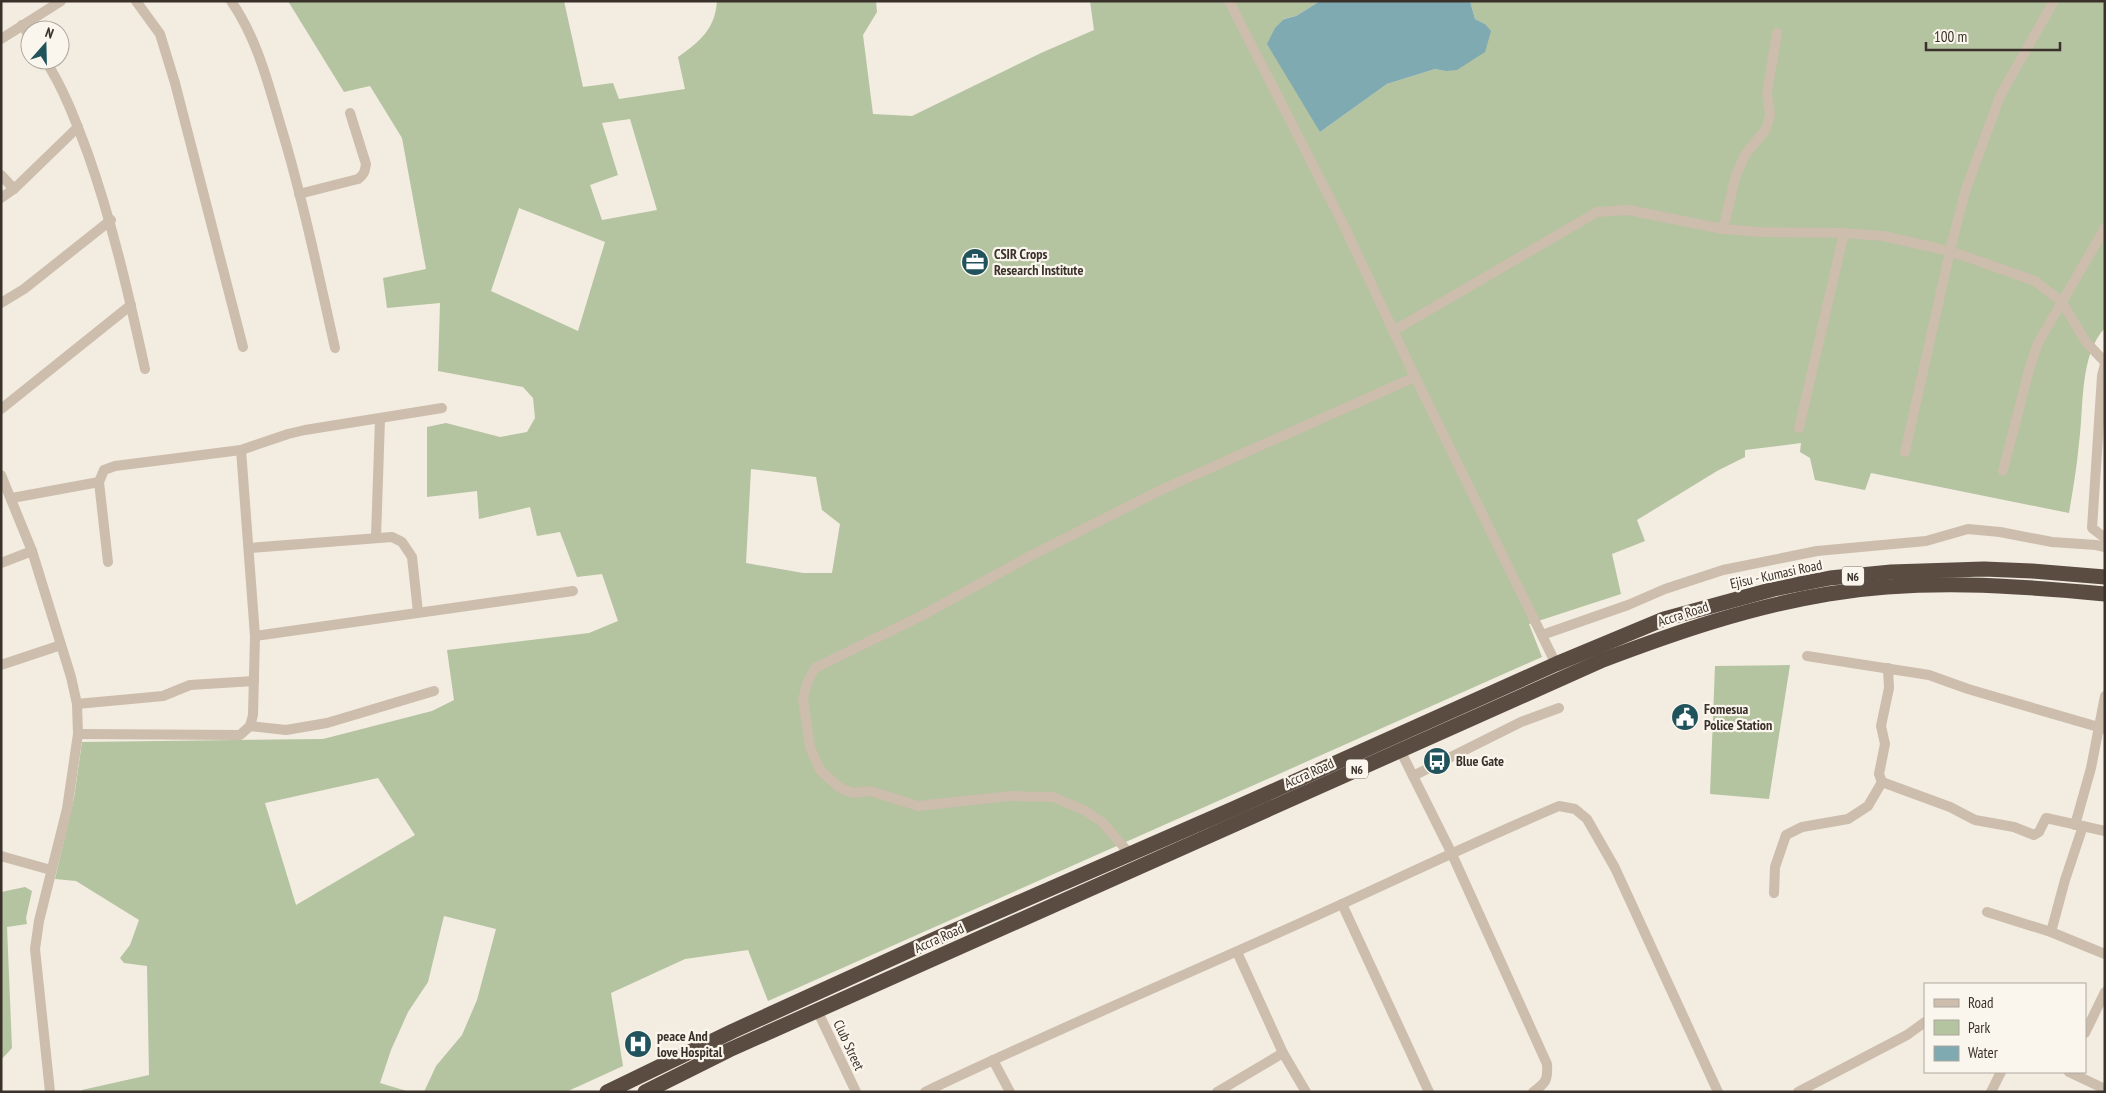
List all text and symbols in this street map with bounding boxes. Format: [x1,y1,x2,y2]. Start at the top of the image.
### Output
north arrow [20,20,70,70]
scale bar [1926,20,2060,52]
text: N [43,23,56,43]
text: 100 m [1934,27,1967,46]
place label: CSIR Crops Research Institute [994,245,1083,279]
office icon: CSIR Crops Research Institute [960,247,990,277]
street label: Ejisu - Kumasi Road [1728,555,1824,593]
road number: N6 [1842,566,1864,586]
street label: Accra Road [1655,597,1711,631]
place label: Fomesua Police Station [1704,700,1772,734]
public building icon: Fomesua Police Station [1670,702,1700,732]
bus stop icon: Blue Gate [1422,746,1452,776]
place label: Blue Gate [1456,752,1504,770]
street label: Accra Road [1281,754,1337,792]
road number: N6 [1346,760,1368,779]
street label: Accra Road [911,919,967,957]
legend [1924,983,2086,1073]
text: Road [1968,993,1994,1012]
street label: Club Street [829,1017,869,1073]
text: Park [1968,1018,1990,1037]
place label: peace And love Hospital [657,1027,723,1061]
hospital icon: peace And love Hospital [623,1029,653,1059]
text: Water [1968,1043,1999,1062]

